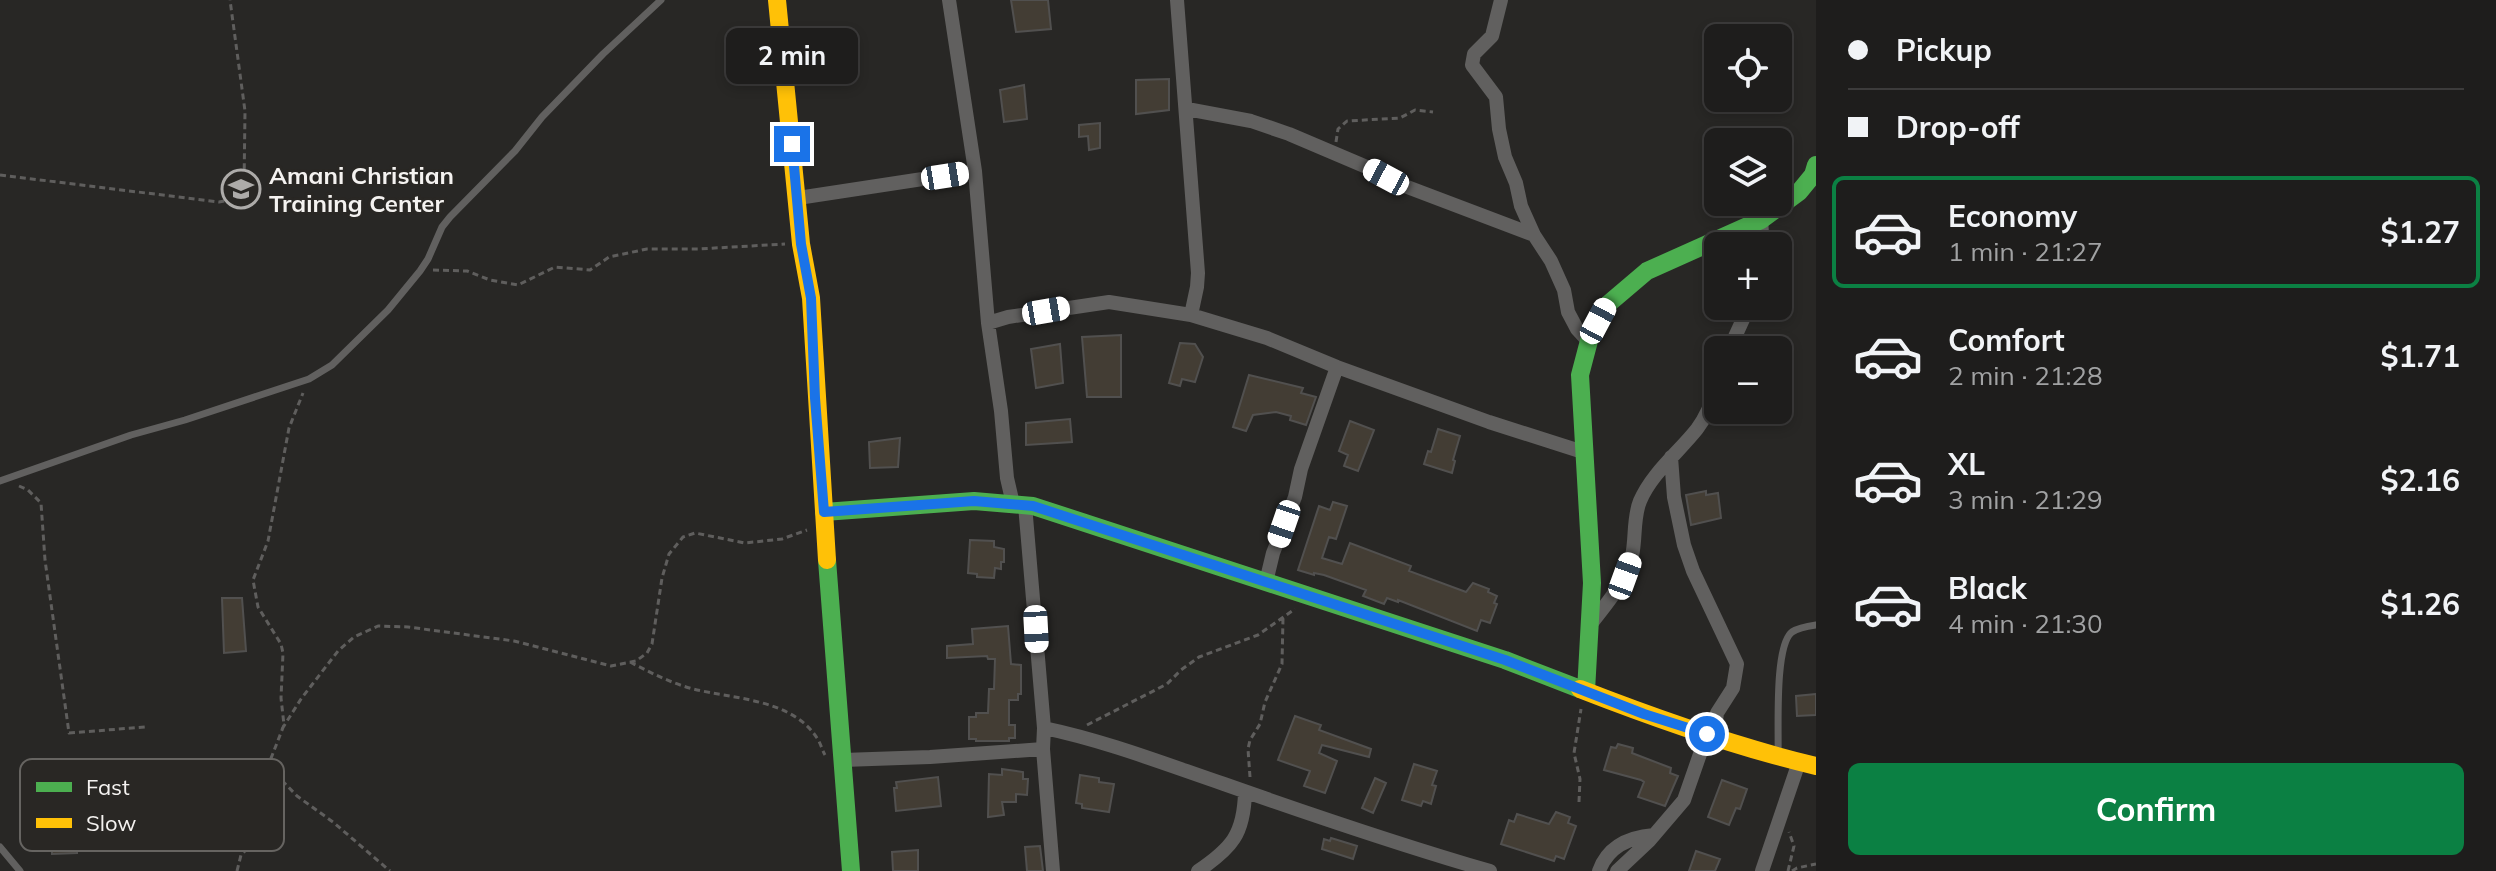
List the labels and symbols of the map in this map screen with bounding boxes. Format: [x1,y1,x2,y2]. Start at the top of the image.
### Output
callout: 2 min [726,28,858,84]
route end [774,126,810,162]
car [1359,155,1413,199]
place label: Amani Christian Training Center [269,160,454,218]
car [919,160,971,192]
school or university icon: Amani Christian Training Center [220,168,262,210]
car [1576,294,1620,348]
car [1020,295,1072,327]
car [1265,497,1303,551]
car [1606,549,1644,603]
car [1023,604,1049,654]
route start [1689,716,1725,752]
legend [20,759,284,851]
text: Fast [86,773,130,801]
text: Slow [86,809,136,837]

